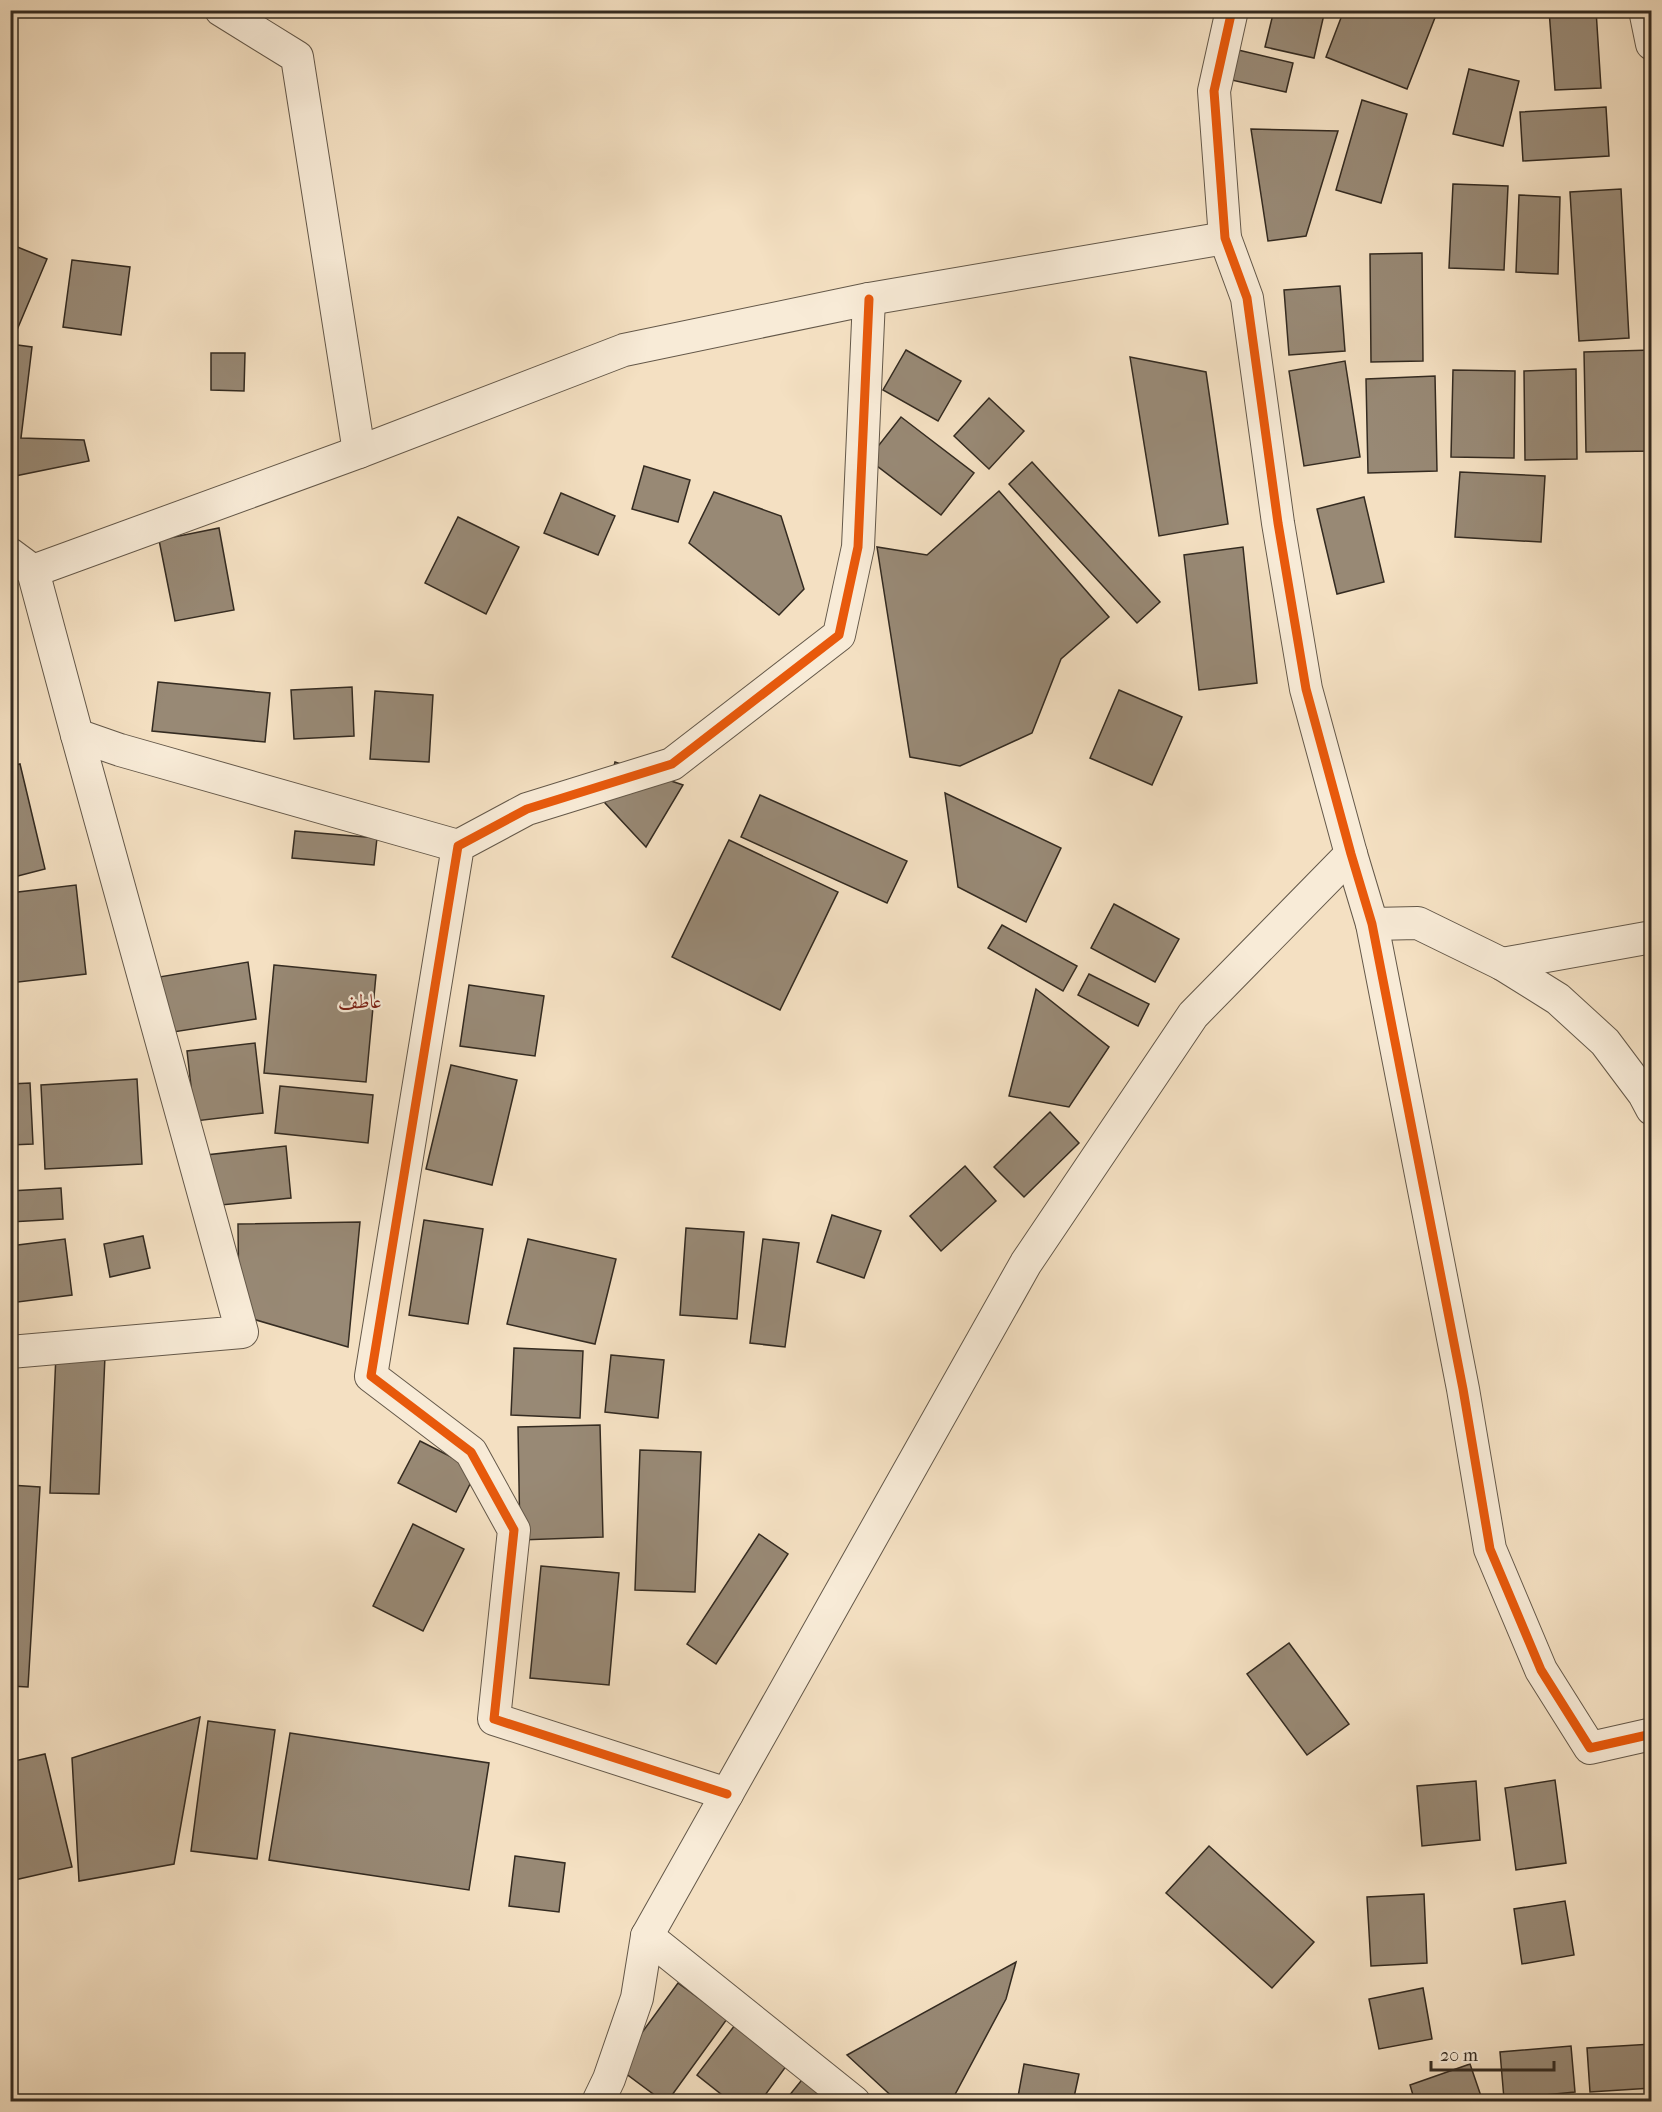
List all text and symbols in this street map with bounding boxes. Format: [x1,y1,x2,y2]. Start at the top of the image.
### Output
district label: عاطف [338,990,382,1013]
scale bar [1431,2034,1554,2072]
text: 20 m [1440,2045,1478,2066]

